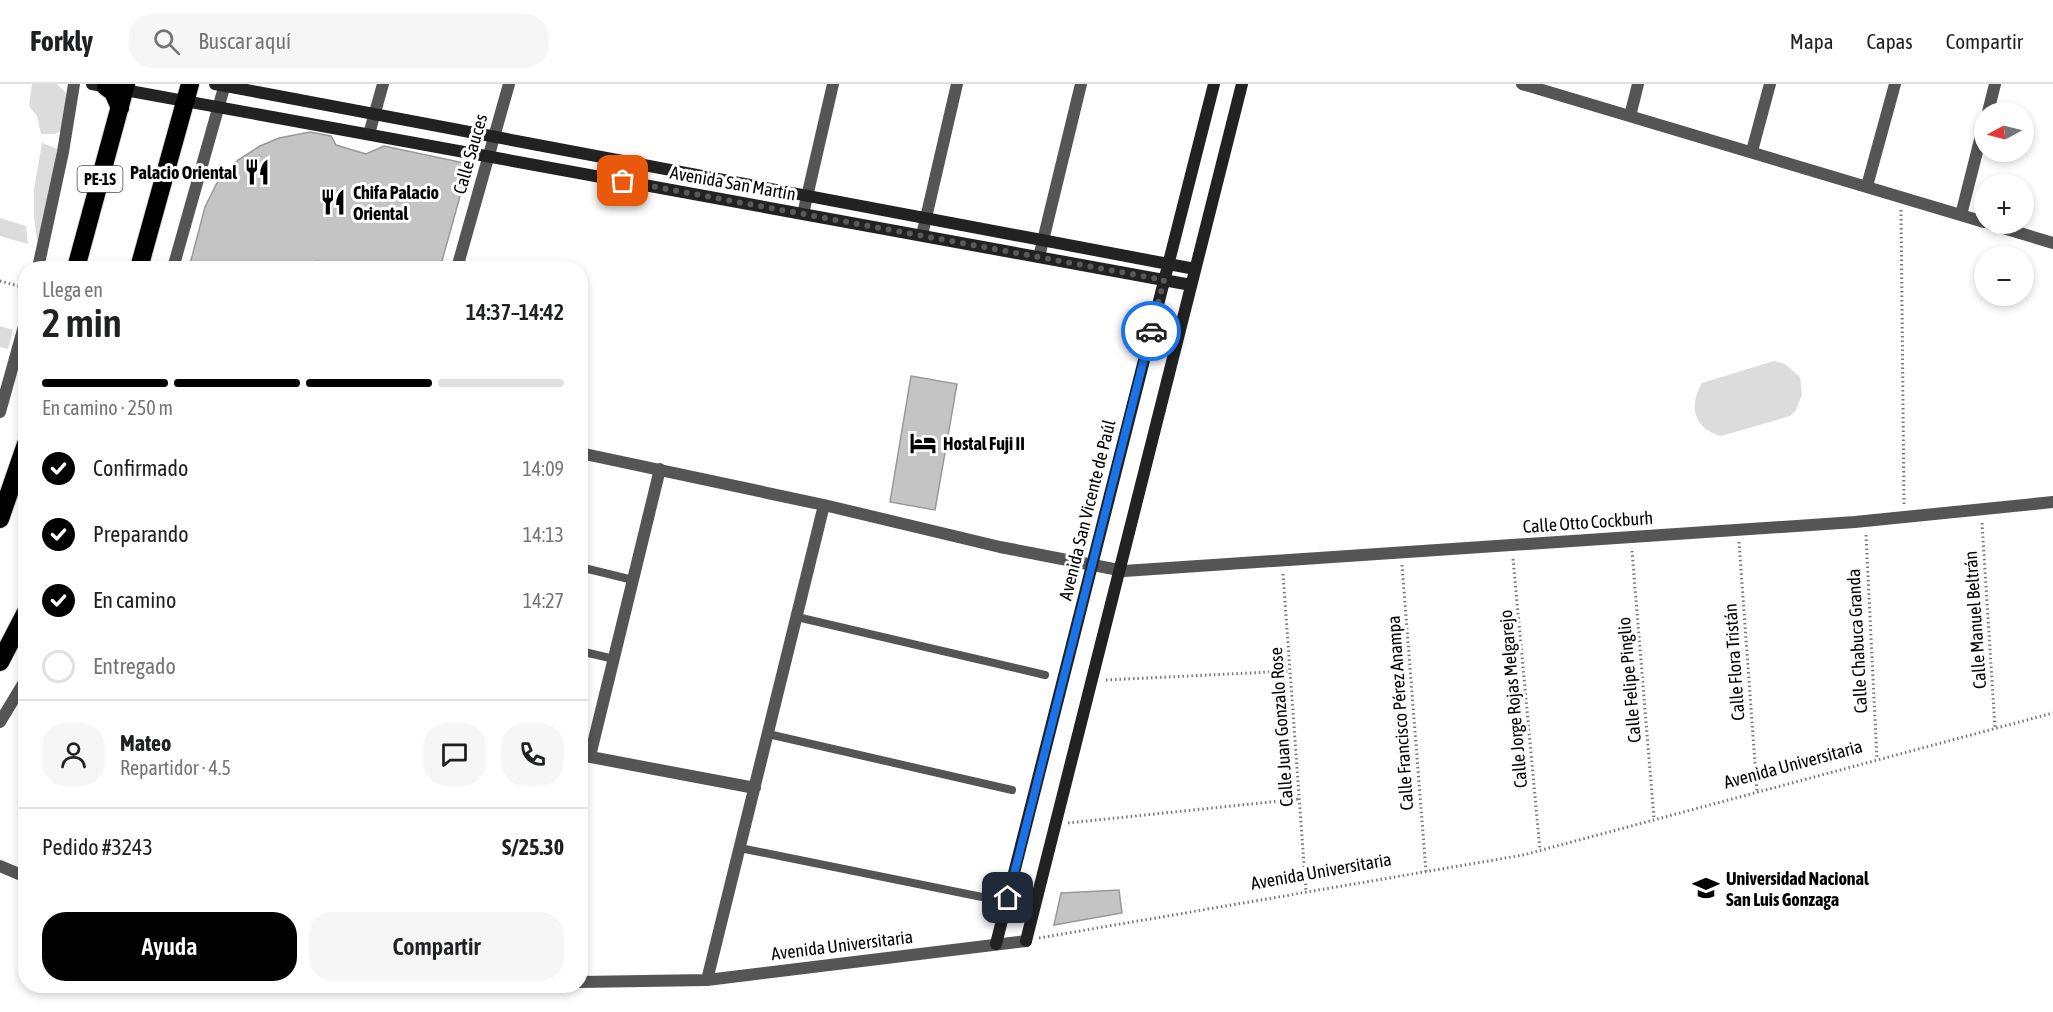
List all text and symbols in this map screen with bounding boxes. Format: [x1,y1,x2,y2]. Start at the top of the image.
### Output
search box [129,14,549,68]
text: Forkly [30,25,93,57]
icon: search [150,25,183,58]
text: Buscar aquí [198,28,291,54]
text: Mapa [1790,29,1833,53]
text: Capas [1866,29,1913,53]
text: Compartir [1946,29,2023,53]
north arrow [1974,102,2034,162]
map controls [1974,102,2034,306]
street label: Calle Sauces [449,112,491,196]
pin [597,155,648,206]
restaurant icon: Palacio Oriental [242,157,272,187]
place label: Palacio Oriental [130,162,237,183]
street label: Avenida San Martín [669,162,797,204]
icon: bag [606,164,639,197]
road number: PE-1S [78,166,122,192]
button: + [1974,174,2034,234]
place label: Chifa Palacio Oriental [353,182,439,224]
restaurant icon: Chifa Palacio Oriental [318,187,348,217]
button: − [1974,246,2034,306]
text: Llega en [42,278,103,301]
text: 14:37–14:42 [466,299,564,325]
text: 2 min [42,301,122,345]
courier [1121,301,1181,361]
icon: car [1135,315,1168,348]
text: En camino · 250 m [42,396,173,419]
street label: Avenida San Vicente de Paúl [1054,417,1120,602]
hotel icon: Hostal Fuji II [908,428,938,458]
place label: Hostal Fuji II [943,433,1025,454]
icon: check [42,452,75,485]
text: Confirmado [93,455,188,481]
text: 14:09 [522,457,564,480]
street label: Calle Otto Cockburh [1522,507,1654,537]
icon: check [42,518,75,551]
text: Preparando [93,521,189,547]
text: 14:13 [523,523,564,546]
street label: Calle Manuel Beltrán [1960,550,1990,690]
street label: Calle Chabuca Granda [1843,568,1871,714]
icon: check [42,584,75,617]
text: En camino [93,587,176,613]
text: 14:27 [523,589,564,612]
street label: Calle Flora Tristán [1719,603,1749,721]
street label: Calle Jorge Rojas Melgarejo [1495,609,1531,789]
street label: Calle Francisco Pérez Anampa [1383,615,1417,811]
street label: Calle Felipe Pinglio [1613,616,1645,744]
street label: Calle Juan Gonzalo Rose [1265,647,1297,807]
text: Entregado [93,653,176,679]
button: person [42,723,105,786]
button: chat [423,723,486,786]
button: phone [501,723,564,786]
text: Mateo [120,730,171,756]
street label: Avenida Universitaria [1721,735,1865,793]
text: Repartidor · 4.5 [120,756,231,779]
text: Pedido #3243 [42,834,153,860]
text: S/25.30 [502,834,564,860]
street label: Avenida Universitaria [1249,848,1393,894]
place label: Universidad Nacional San Luis Gonzaga [1726,868,1869,910]
pin [982,872,1033,923]
school or university icon: Universidad Nacional San Luis Gonzaga [1691,873,1721,903]
icon: home [991,881,1024,914]
button: Ayuda [42,912,297,981]
button: Compartir [309,912,564,981]
street label: Avenida Universitaria [770,926,914,964]

